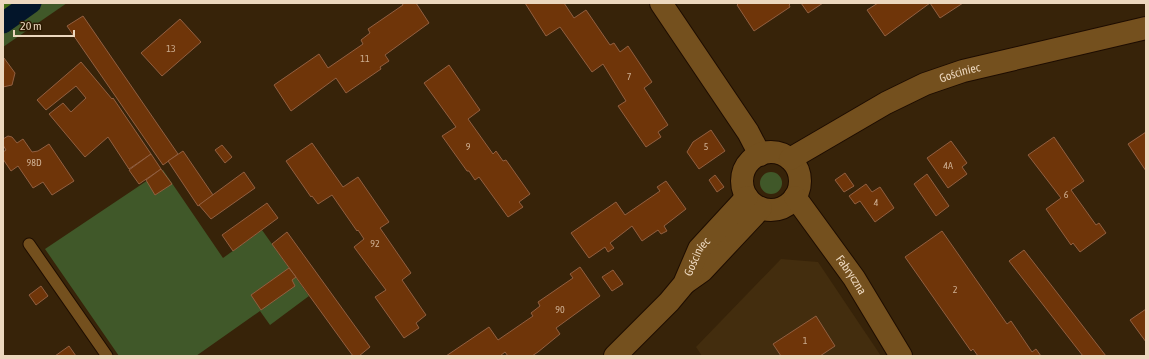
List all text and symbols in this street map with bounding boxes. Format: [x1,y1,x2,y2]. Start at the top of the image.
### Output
scale bar [14,12,74,38]
text: 20 m [20,19,42,33]
house number: 13 [166,43,176,54]
house number: 11 [360,53,370,64]
street label: Gościniec [937,60,982,86]
house number: 7 [627,71,632,82]
house number: 9 [466,141,471,152]
house number: 5 [704,141,709,152]
house number: 98D [27,157,42,168]
house number: 4A [943,160,953,171]
house number: 6 [1064,189,1069,200]
house number: 4 [874,197,879,208]
street label: Gościniec [681,234,713,278]
house number: 92 [370,238,380,249]
street label: Fabryczna [833,252,869,297]
house number: 2 [953,284,958,295]
house number: 90 [555,304,565,315]
house number: 1 [803,335,808,346]

